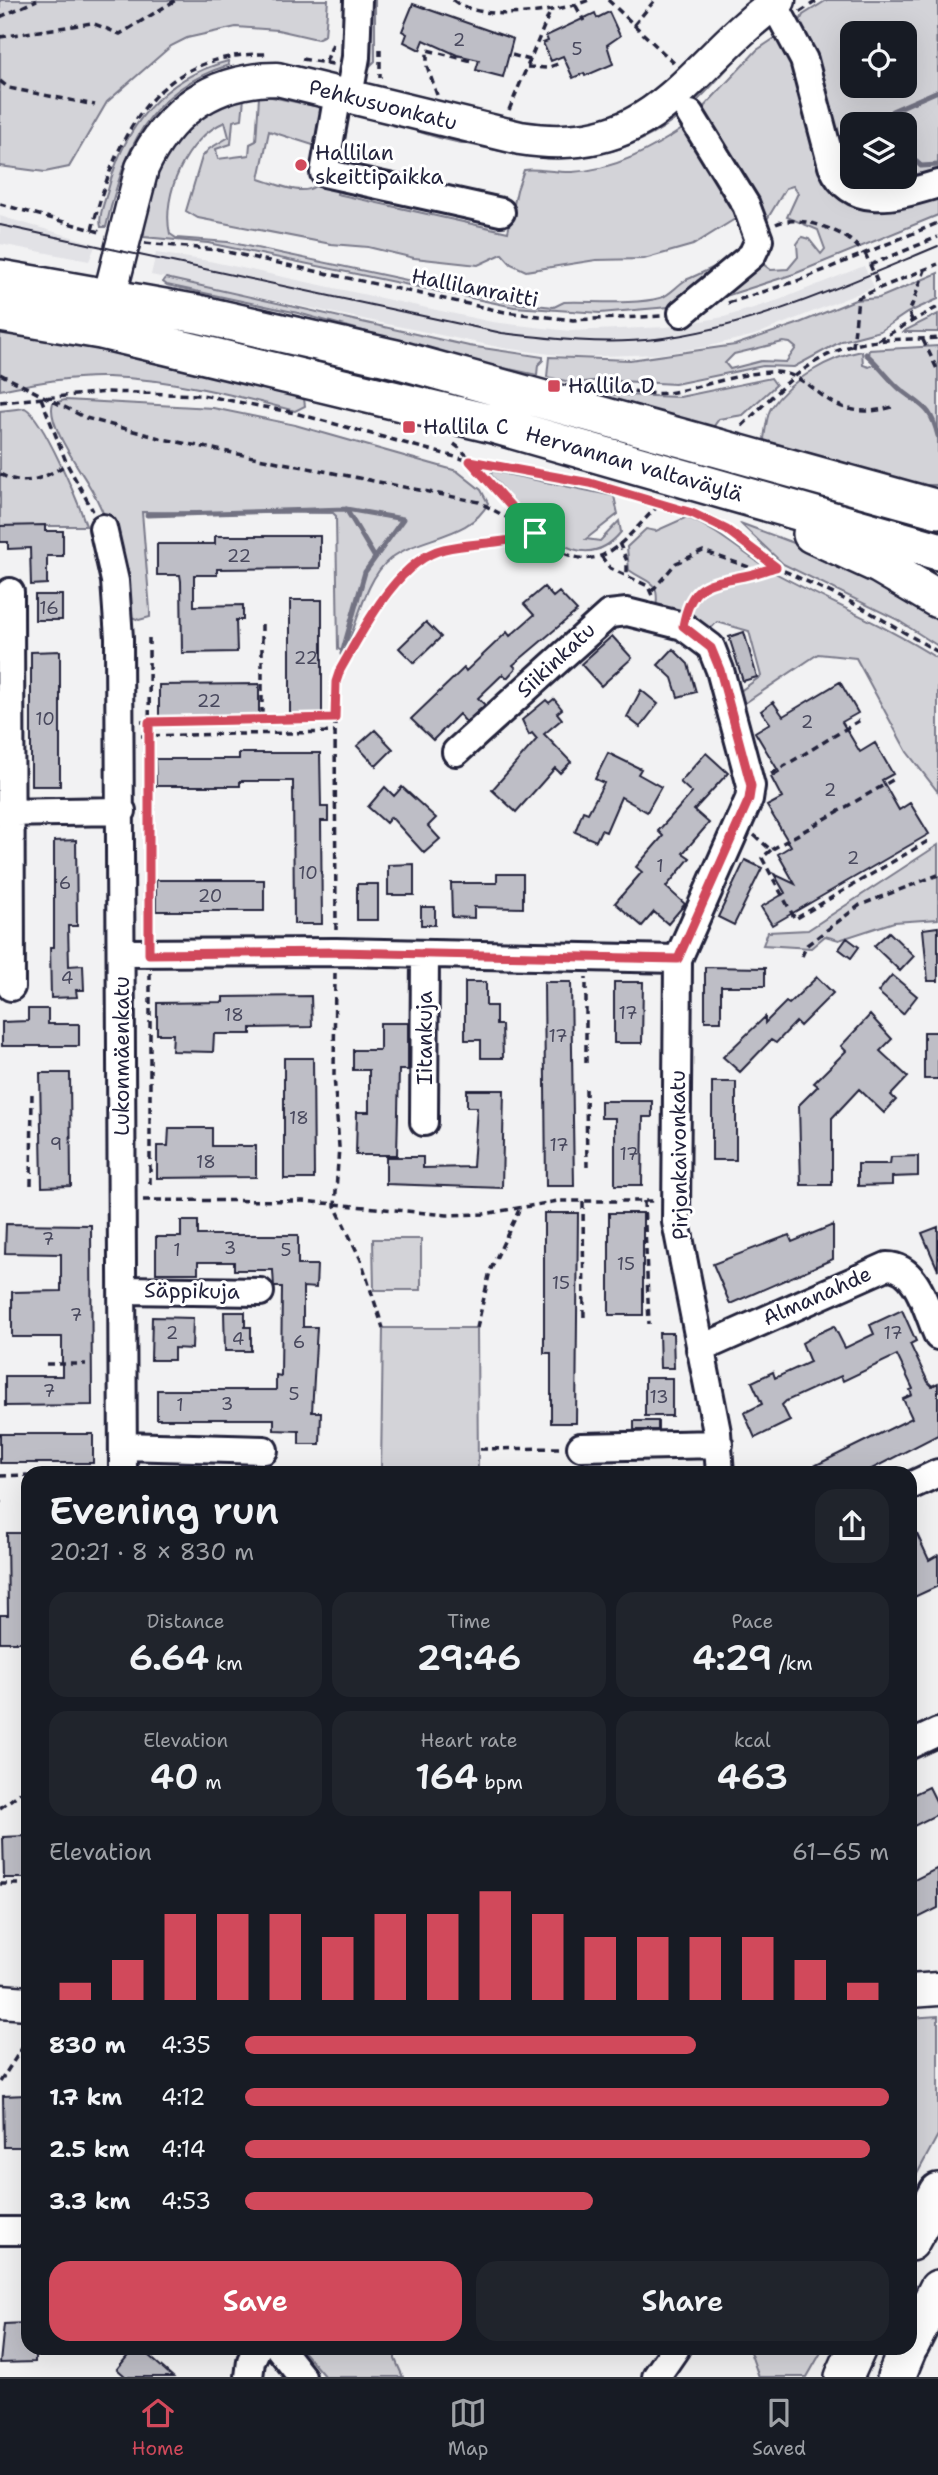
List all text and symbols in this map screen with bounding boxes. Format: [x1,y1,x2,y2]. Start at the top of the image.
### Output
map controls [840,21,917,189]
button: locate [840,21,917,98]
house number: 2 [453,28,465,52]
house number: 5 [571,37,583,61]
street label: Pehkusuonkatu [306,73,460,137]
button: layers [840,112,917,189]
place label: Hallilan skeittipaikka [315,139,444,191]
marker: Hallilan skeittipaikka [293,157,309,173]
street label: Hallilanraitti [409,262,541,314]
place label: Hallila D [568,372,655,400]
marker: Hallila D [546,378,562,394]
place label: Hallila C [423,413,509,441]
marker: Hallila C [401,419,417,435]
street label: Hervannan valtaväylä [522,420,746,508]
pin [505,503,565,563]
icon: arrive [516,514,554,552]
house number: 22 [227,544,251,568]
house number: 16 [39,596,59,620]
street label: Siikinkatu [510,616,602,704]
house number: 22 [294,646,318,670]
house number: 22 [197,689,221,713]
house number: 10 [35,707,55,731]
house number: 2 [801,710,813,734]
house number: 2 [824,778,836,802]
house number: 2 [847,846,859,870]
house number: 1 [656,854,664,878]
house number: 10 [298,861,318,885]
house number: 6 [59,871,71,895]
house number: 20 [198,884,222,908]
house number: 4 [61,966,73,990]
street label: Lukonmäenkatu [108,976,136,1136]
street label: Iitankuja [411,991,439,1085]
house number: 17 [618,1001,638,1025]
house number: 18 [224,1003,244,1027]
house number: 17 [548,1024,568,1048]
street label: Pirjonkaivonkatu [664,1070,694,1240]
house number: 18 [289,1106,309,1130]
house number: 9 [50,1132,62,1156]
house number: 17 [549,1133,569,1157]
house number: 17 [619,1142,639,1166]
house number: 18 [196,1150,216,1174]
house number: 7 [42,1227,54,1251]
house number: 3 [224,1236,236,1260]
house number: 1 [173,1238,181,1262]
house number: 5 [280,1238,292,1262]
house number: 15 [617,1252,635,1276]
street label: Almanahde [758,1260,876,1332]
house number: 15 [552,1271,570,1295]
street label: Säppikuja [144,1276,240,1306]
house number: 7 [70,1303,82,1327]
house number: 2 [166,1321,178,1345]
house number: 17 [883,1321,903,1345]
house number: 4 [232,1327,244,1351]
house number: 6 [293,1330,305,1354]
house number: 7 [43,1379,55,1403]
house number: 5 [288,1382,300,1406]
house number: 13 [649,1385,669,1409]
house number: 3 [221,1392,233,1416]
house number: 1 [176,1393,184,1417]
text: Evening run [49,1485,279,1536]
button: share [815,1489,889,1563]
text: 20:21 · 8 × 830 m [49,1537,254,1567]
text: Distance [147,1609,225,1634]
text: Time [447,1609,491,1634]
text: Pace [731,1609,773,1634]
text: 6.64 [129,1634,209,1681]
text: 29:46 [416,1634,522,1681]
text: 4:29 [692,1634,772,1681]
text: km [209,1651,243,1676]
text: /km [772,1651,813,1676]
text: Elevation [143,1728,228,1753]
text: Heart rate [421,1728,517,1753]
text: kcal [734,1728,771,1753]
text: 40 [150,1753,199,1800]
text: 164 [415,1753,478,1800]
text: 463 [716,1753,788,1800]
text: m [199,1770,222,1795]
text: bpm [478,1770,523,1795]
text: Elevation [49,1837,152,1867]
text: 61–65 m [792,1837,889,1867]
text: 830 m [49,2030,126,2060]
text: 4:35 [161,2030,211,2060]
text: 1.7 km [49,2082,122,2112]
text: 4:12 [161,2082,205,2112]
text: 2.5 km [49,2134,130,2164]
text: 4:14 [161,2134,206,2164]
text: 3.3 km [49,2186,130,2216]
text: 4:53 [161,2186,211,2216]
button: Save [49,2261,462,2341]
button: Share [476,2261,889,2341]
tab: Home [132,2394,184,2461]
tab: Map [448,2394,488,2461]
tab: Saved [752,2394,806,2461]

